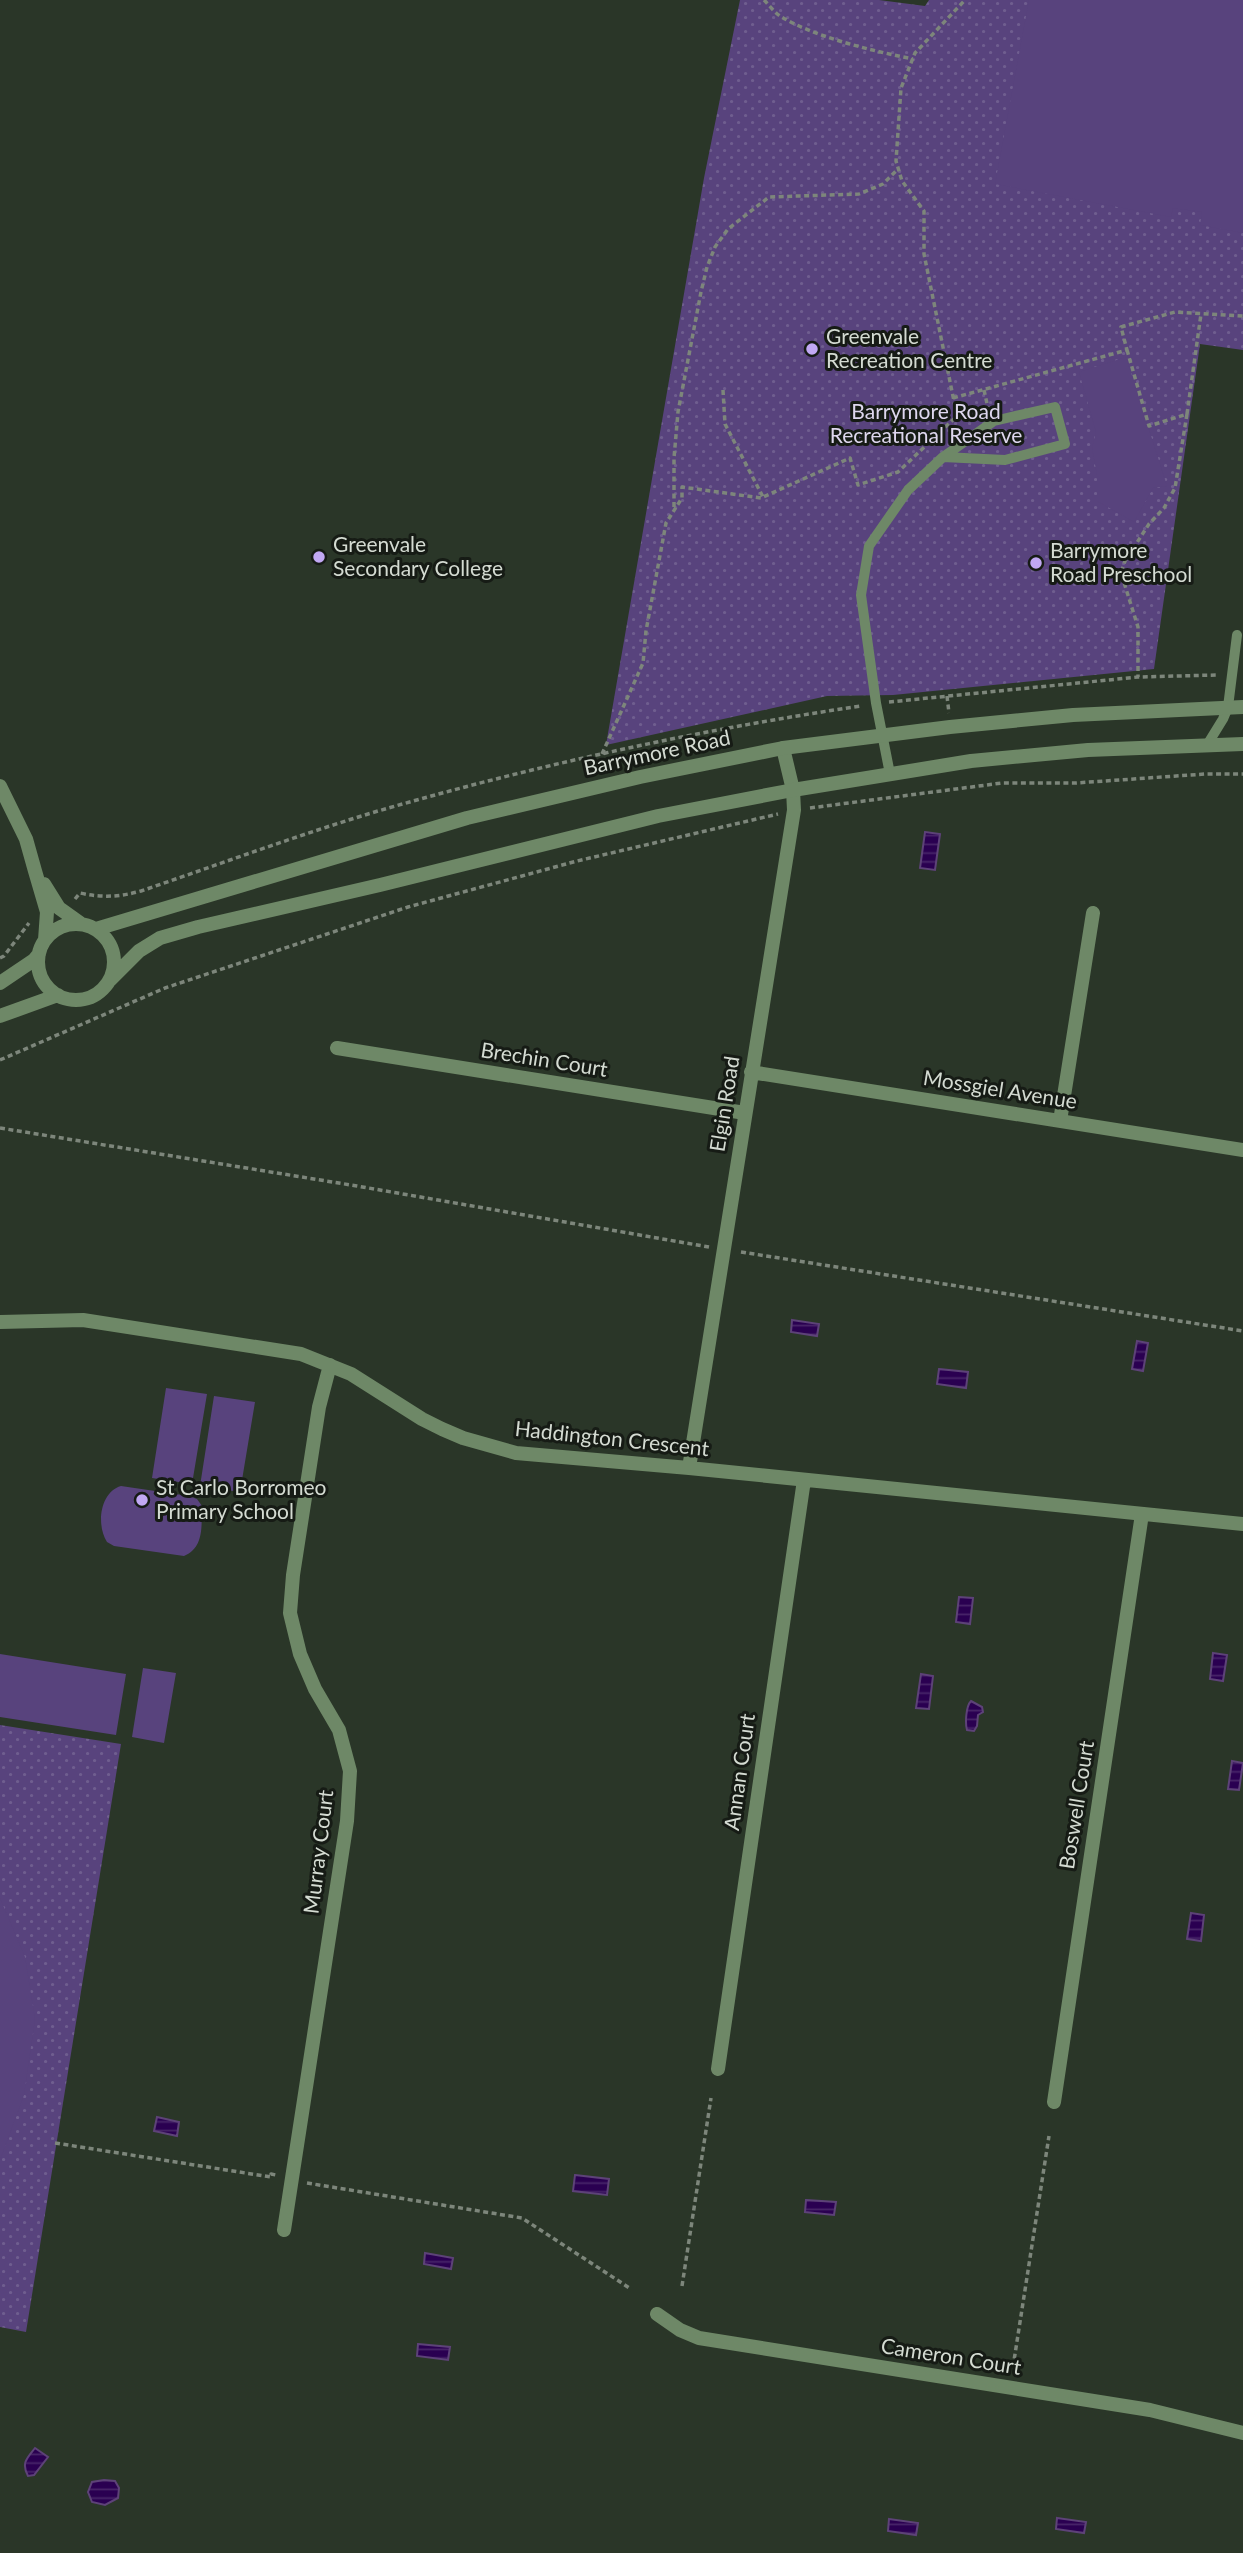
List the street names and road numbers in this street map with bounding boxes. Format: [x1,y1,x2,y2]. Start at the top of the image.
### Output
street label: Barrymore Road [581,724,732,779]
street label: Brechin Court [479,1036,610,1081]
street label: Elgin Road [704,1054,743,1153]
street label: Mossgiel Avenue [922,1064,1079,1113]
street label: Haddington Crescent [514,1415,711,1460]
street label: Annan Court [718,1711,759,1832]
street label: Boswell Court [1053,1738,1098,1871]
street label: Murray Court [298,1788,338,1915]
street label: Cameron Court [879,2332,1024,2379]

